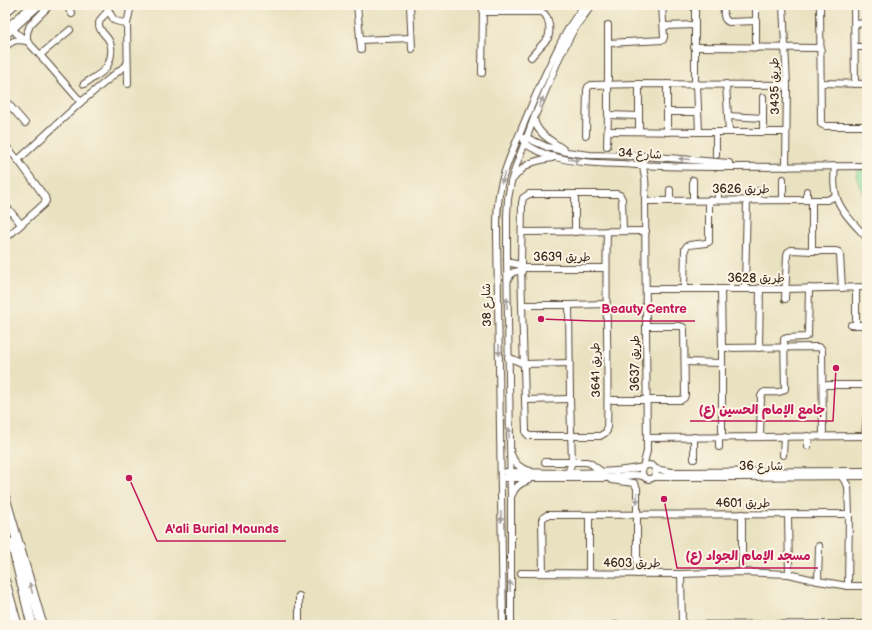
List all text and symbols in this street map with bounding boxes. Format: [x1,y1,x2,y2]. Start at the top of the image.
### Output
street label: طريق 3435 [767,57,783,115]
one-way arrow [538,96,544,107]
street label: شارع 34 [618,145,662,164]
one-way arrow [678,156,690,163]
one-way arrow [568,157,580,164]
one-way arrow [500,173,506,185]
street label: طريق 3626 [712,182,770,197]
street label: طريق 3639 [533,250,591,265]
street label: طريق 3628 [727,271,785,286]
street label: شارع 38 [479,283,496,327]
callout: Beauty Centre [593,296,695,321]
one-way arrow [504,297,511,309]
text: Beauty Centre [601,301,687,317]
street label: طريق 3637 [628,335,643,391]
street label: طريق 3641 [588,342,604,398]
one-way arrow [496,344,502,357]
callout: جامع الإمام الحسين (ع) [690,396,833,421]
text: جامع الإمام الحسين (ع) [699,402,826,420]
one-way arrow [506,427,513,439]
street label: شارع 36 [739,459,783,475]
one-way arrow [634,492,640,505]
street label: طريق 4601 [716,496,770,511]
one-way arrow [498,511,504,524]
callout: A'ali Burial Mounds [157,516,286,541]
text: A'ali Burial Mounds [164,521,279,537]
callout: مسجد الإمام الجواد (ع) [677,543,818,568]
text: مسجد الإمام الجواد (ع) [686,548,811,566]
street label: طريق 4603 [603,556,661,571]
one-way arrow [507,579,513,592]
one-way arrow [28,581,34,594]

